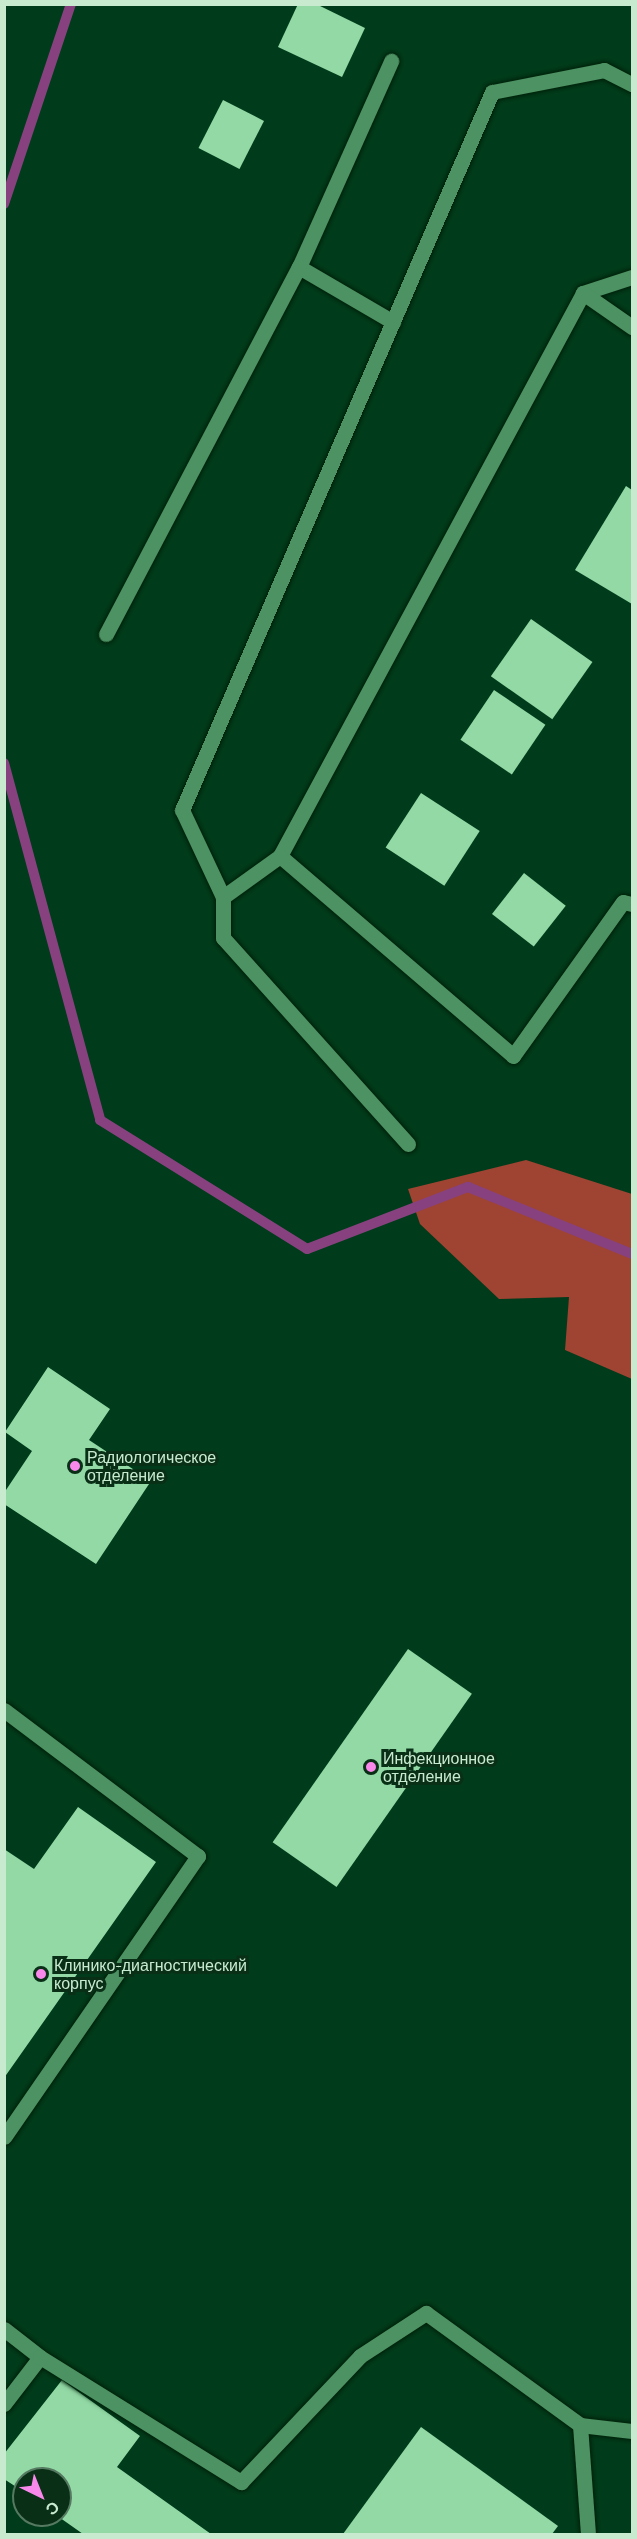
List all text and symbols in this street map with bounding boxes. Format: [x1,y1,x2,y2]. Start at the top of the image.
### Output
place label: Радиологическое отделение [87,1447,216,1485]
marker: Радиологическое отделение [68,1459,82,1473]
place label: Инфекционное отделение [383,1748,495,1786]
marker: Инфекционное отделение [364,1760,378,1774]
place label: Клинико-диагностический корпус [54,1955,247,1993]
marker: Клинико-диагностический корпус [32,1965,50,1983]
north arrow [12,2467,72,2527]
text: С [43,2498,64,2520]

